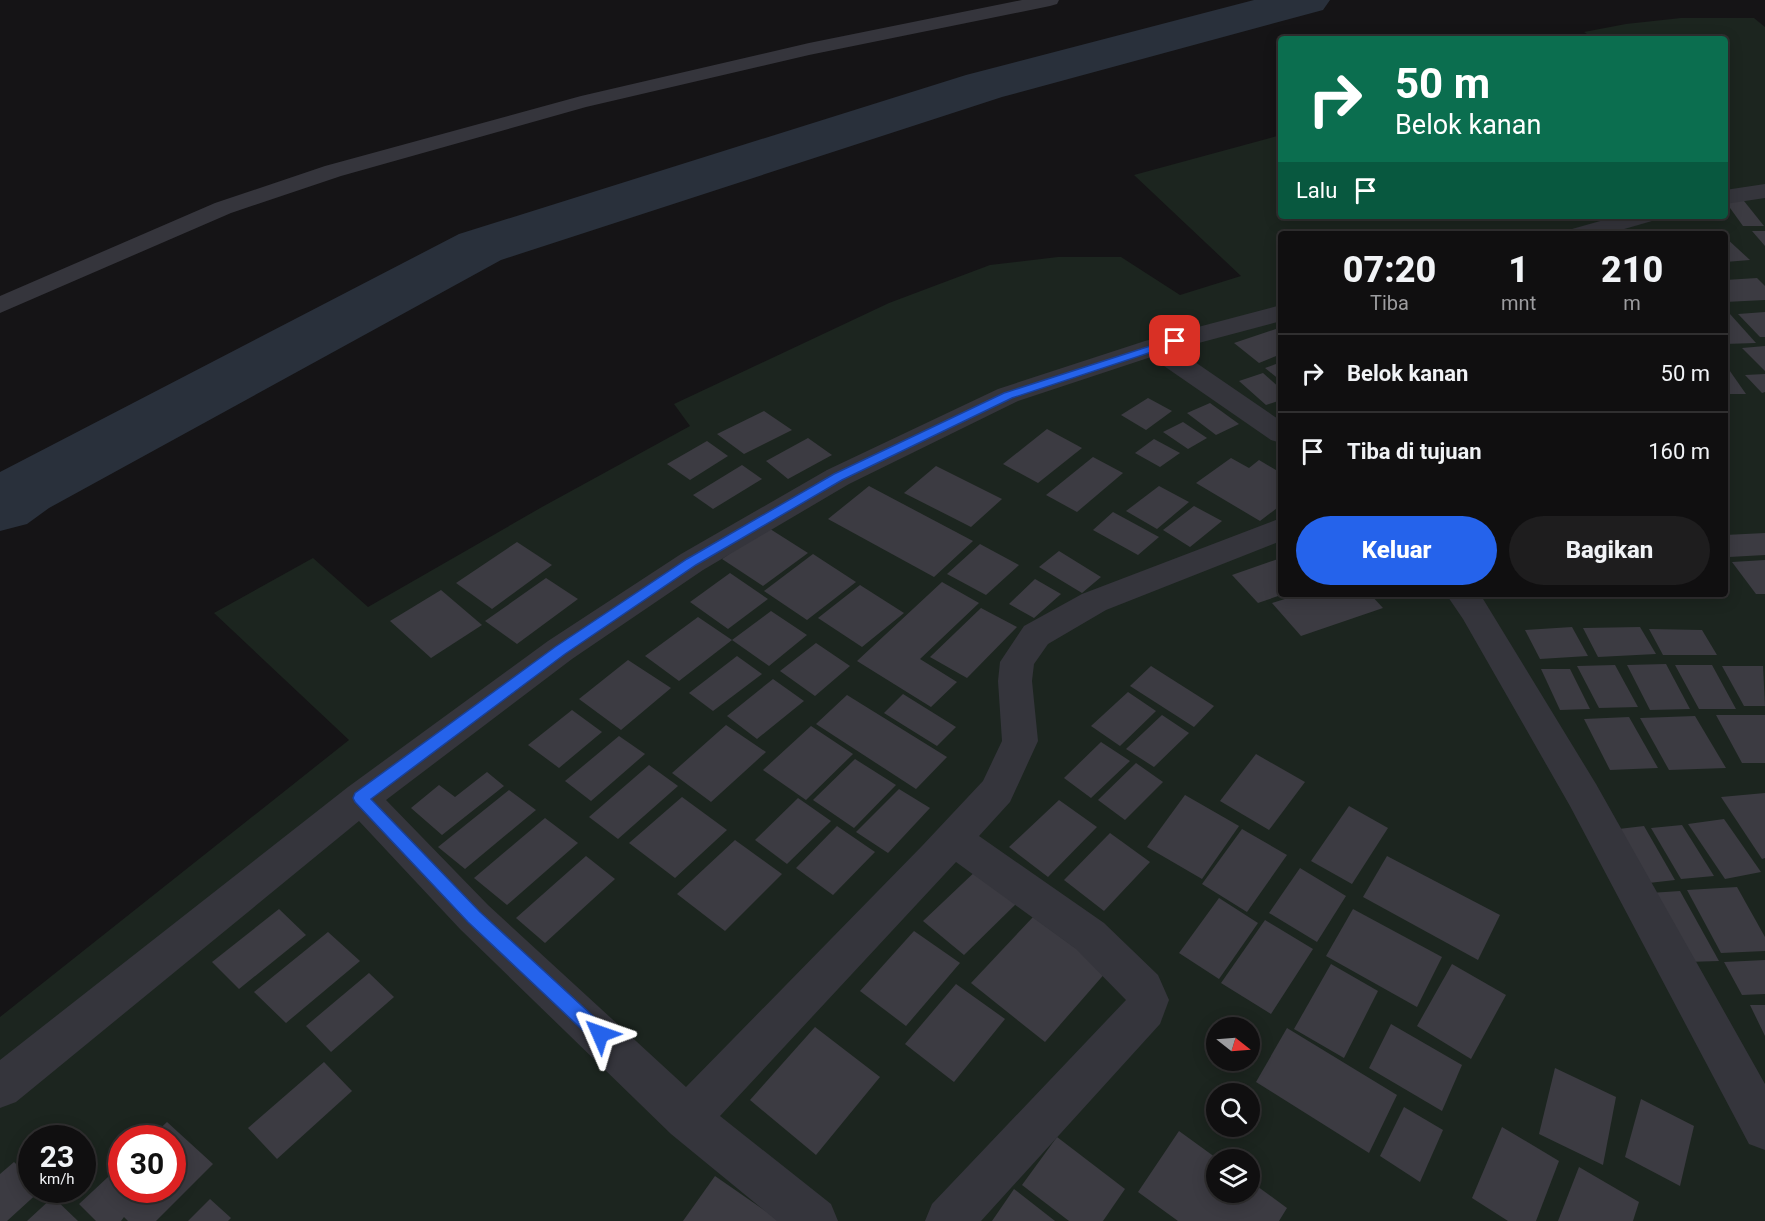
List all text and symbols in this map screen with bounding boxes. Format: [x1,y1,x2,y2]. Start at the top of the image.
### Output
text: 50 m [1395,59,1490,108]
icon: right [1296,60,1374,138]
text: Belok kanan [1395,109,1541,141]
icon: arrive [1349,174,1382,207]
text: Lalu [1296,178,1337,203]
text: 07:20 [1343,249,1436,291]
text: 1 [1508,249,1529,291]
text: 210 [1601,249,1663,291]
text: Tiba [1370,291,1409,315]
text: mnt [1501,291,1536,315]
text: m [1623,291,1641,315]
pin [1149,315,1200,366]
icon: arrive [1158,324,1191,357]
icon: right [1296,357,1329,390]
text: Belok kanan [1347,361,1468,386]
text: 50 m [1661,361,1710,386]
icon: arrive [1296,435,1329,468]
text: Tiba di tujuan [1347,439,1482,464]
text: 160 m [1648,439,1710,464]
button: Keluar [1296,516,1497,585]
button: Bagikan [1509,516,1710,585]
position arrow [568,1002,632,1066]
north arrow [1206,1017,1260,1071]
map controls [1206,1017,1260,1203]
button: search [1206,1083,1260,1137]
speed limit sign: 30 [108,1125,186,1203]
text: 23 [40,1139,74,1174]
button: layers [1206,1149,1260,1203]
text: km/h [39,1170,75,1188]

